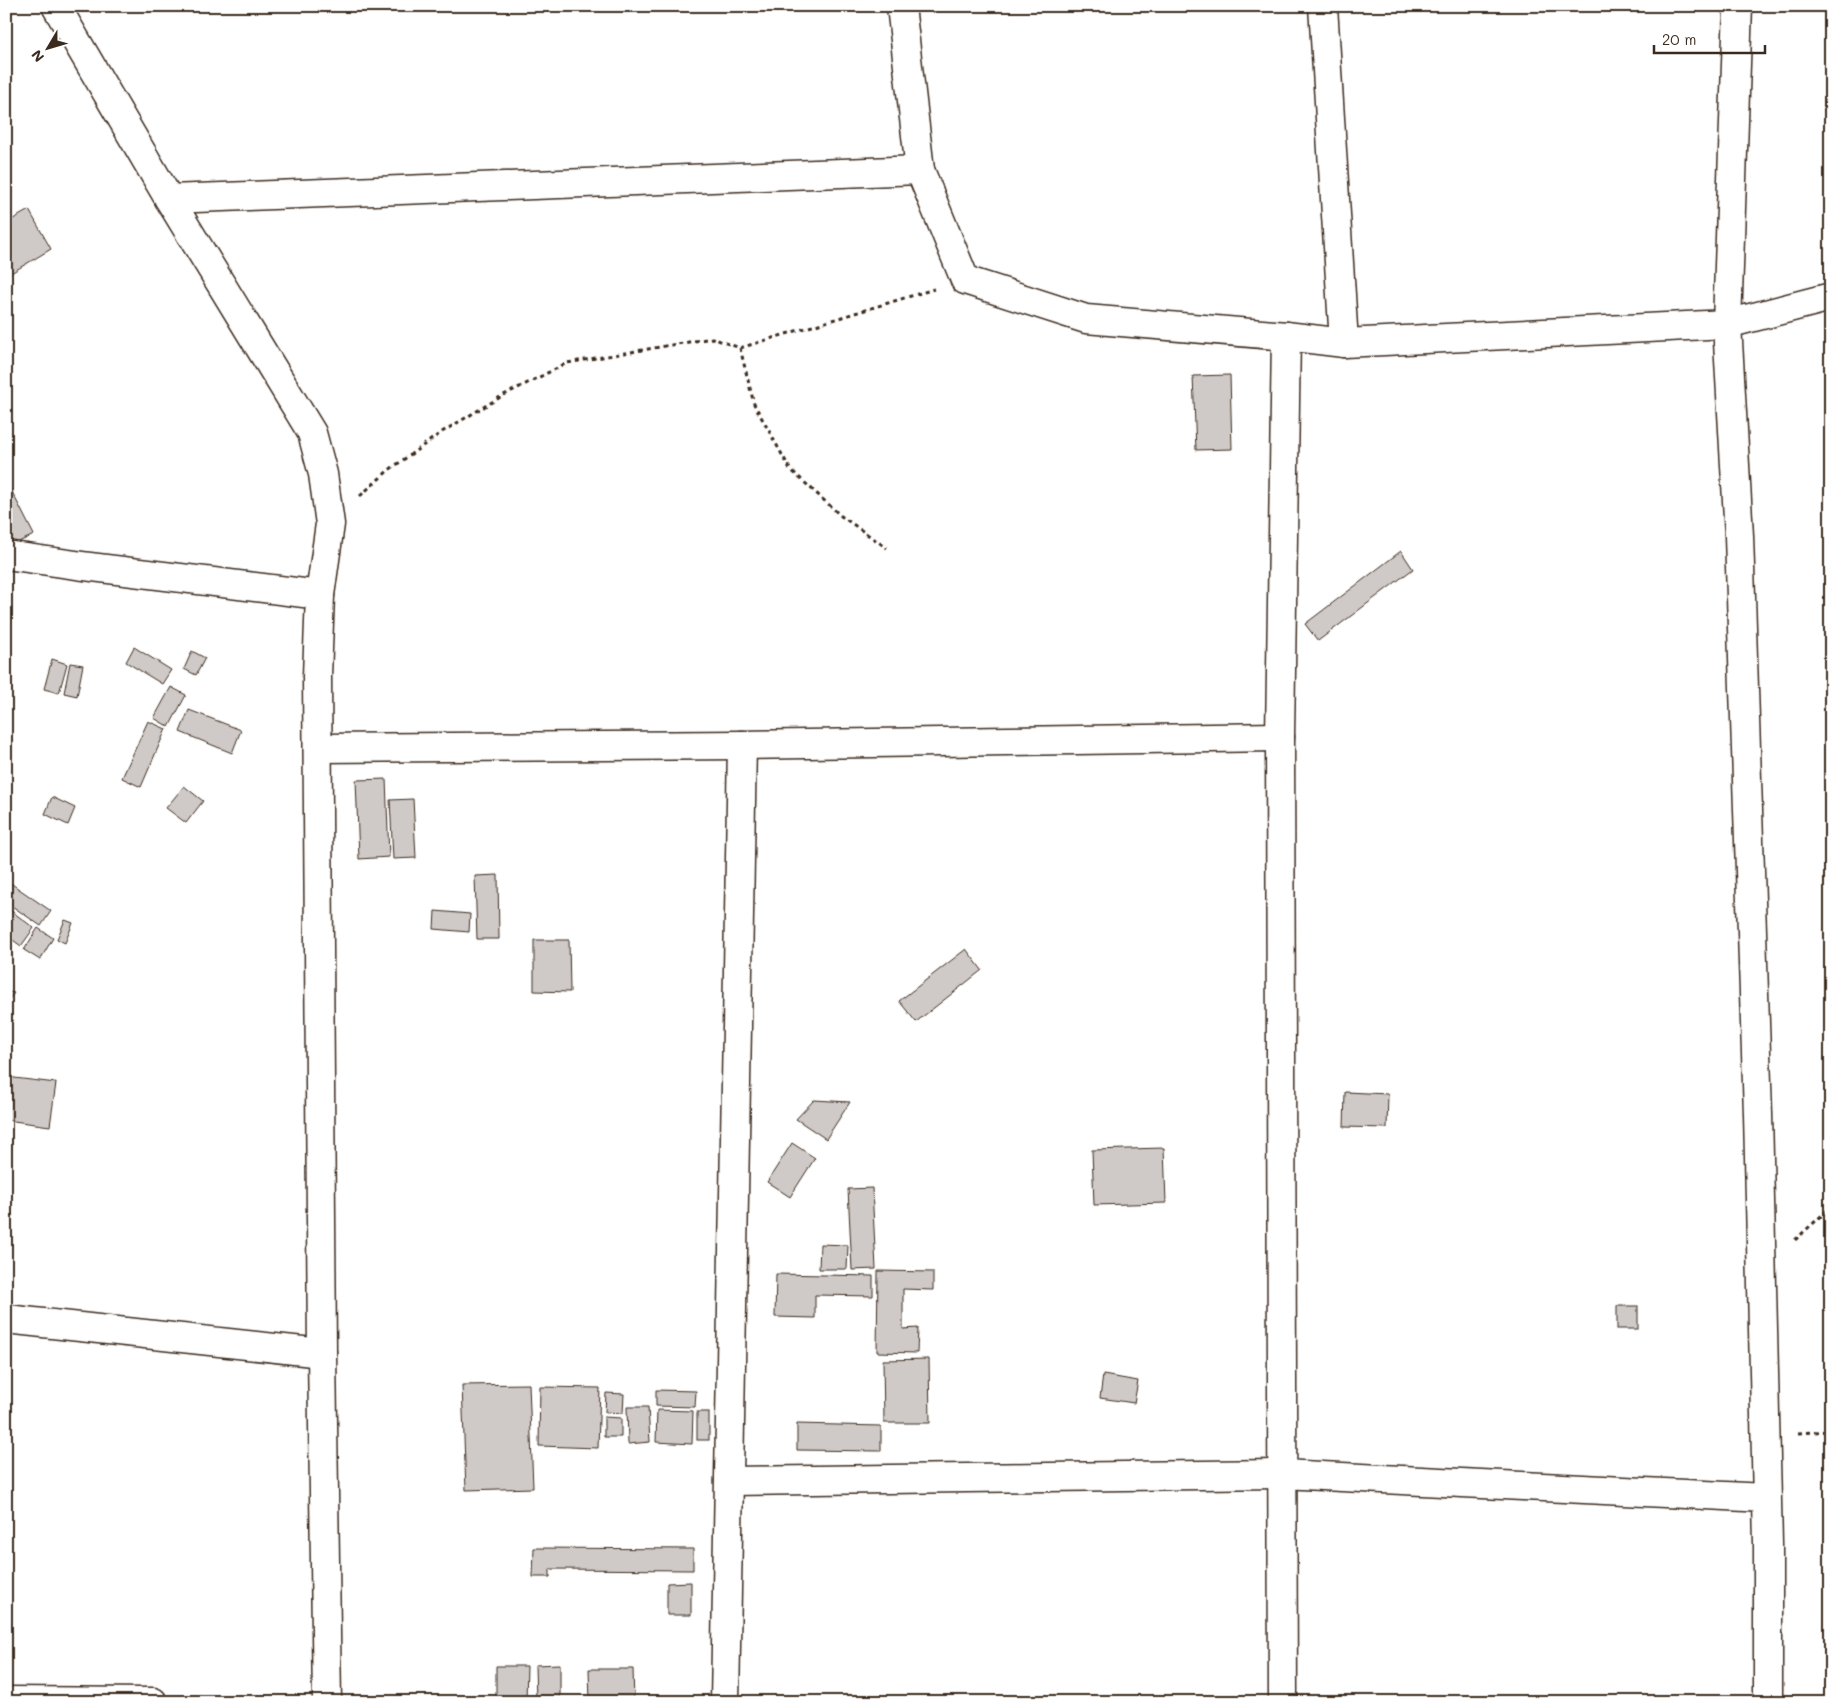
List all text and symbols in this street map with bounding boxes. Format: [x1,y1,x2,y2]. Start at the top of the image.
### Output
north arrow [22,22,72,72]
scale bar [1654,22,1766,54]
text: 20 m [1662,29,1696,49]
text: N [27,46,48,66]

